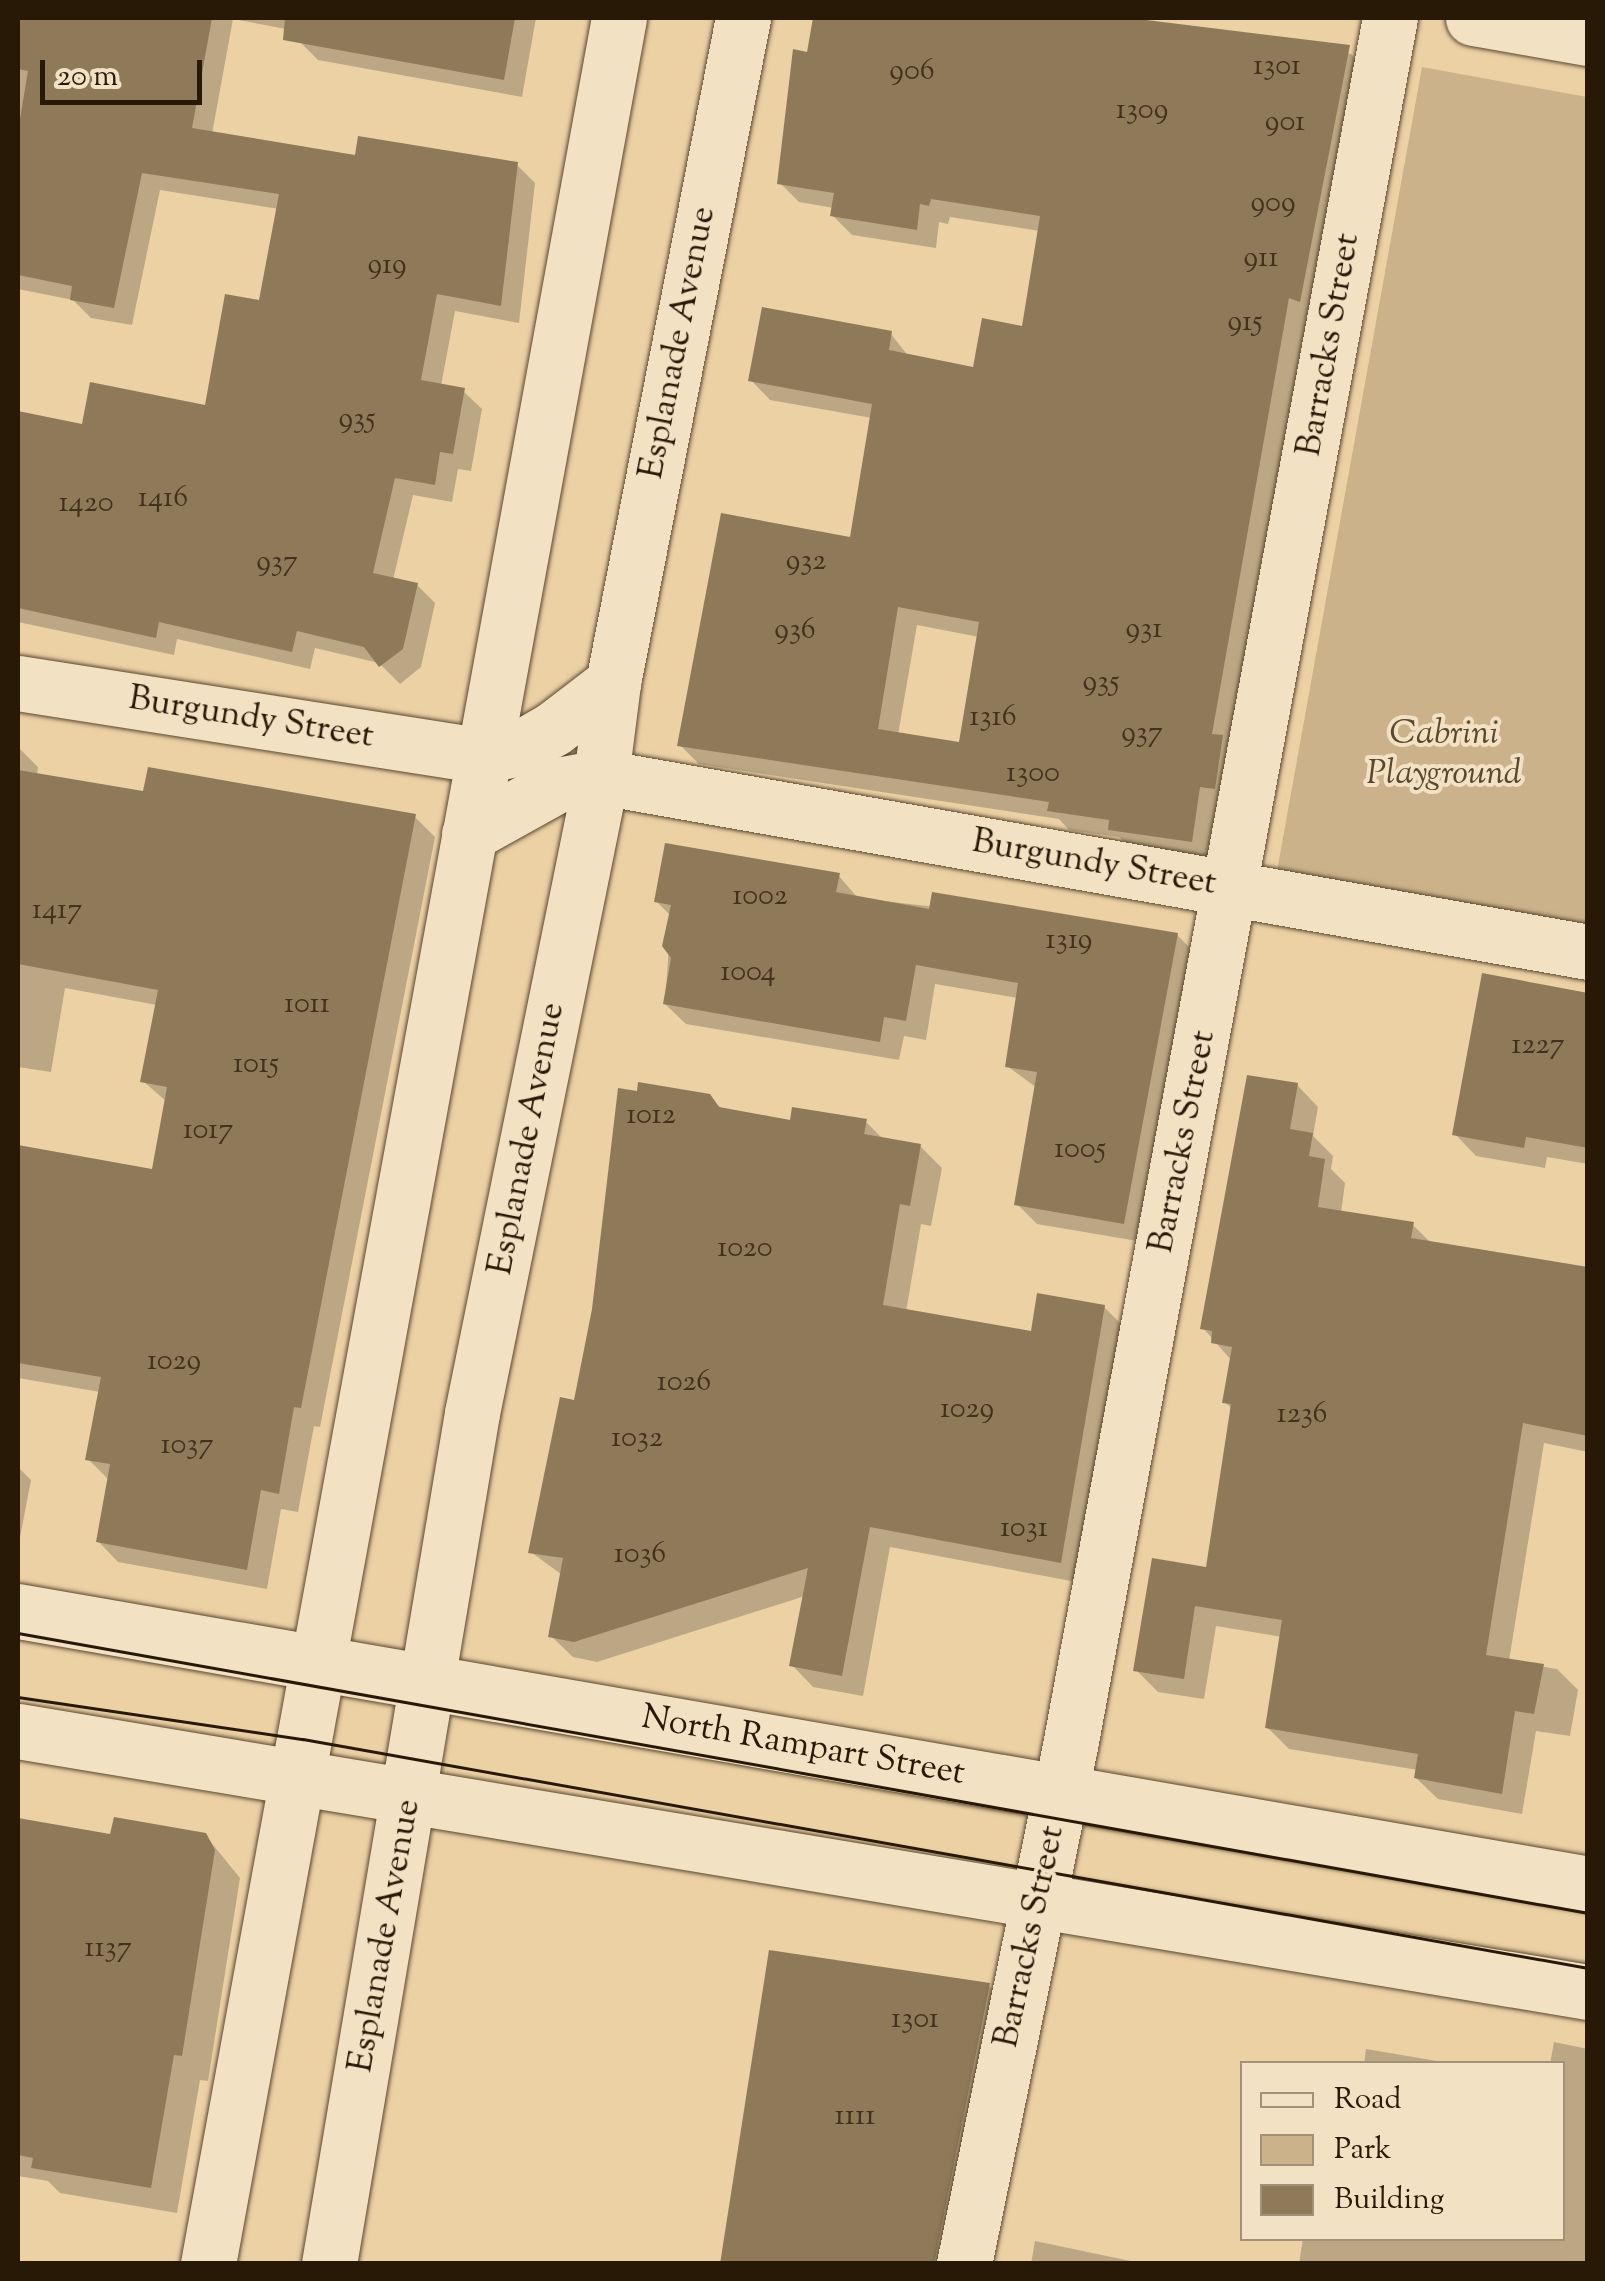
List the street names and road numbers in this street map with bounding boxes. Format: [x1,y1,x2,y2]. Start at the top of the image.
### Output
street label: Esplanade Avenue [632,203,726,483]
street label: Barracks Street [1290,230,1370,460]
street label: Burgundy Street [125,679,377,759]
street label: Burgundy Street [968,822,1220,906]
street label: Esplanade Avenue [481,999,575,1279]
street label: Barracks Street [1142,1027,1226,1257]
street label: North Rampart Street [638,1698,968,1796]
street label: Esplanade Avenue [341,1796,431,2076]
street label: Barracks Street [987,1822,1075,2052]

